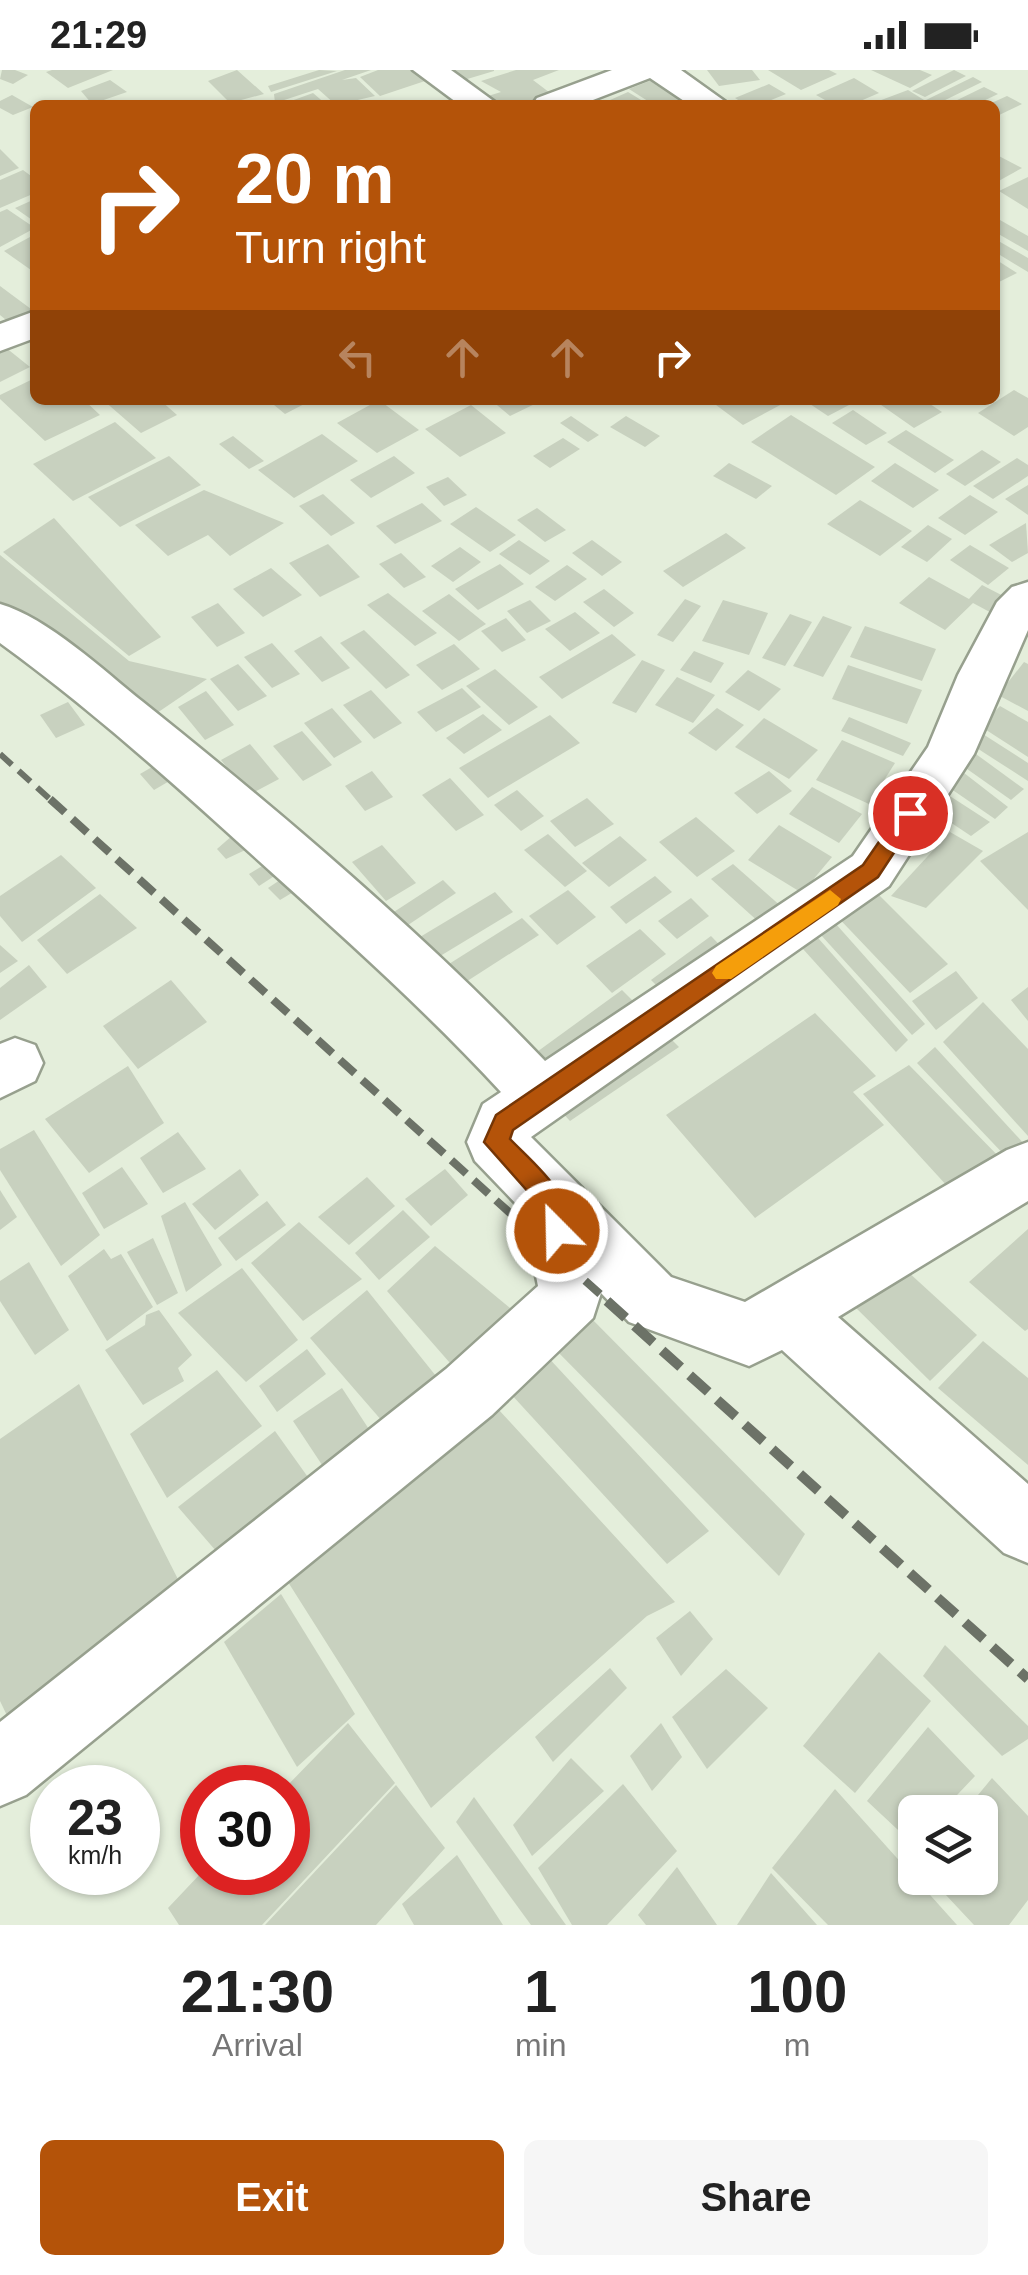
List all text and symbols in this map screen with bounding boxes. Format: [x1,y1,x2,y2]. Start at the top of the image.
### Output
text: 21:29 [50,14,147,56]
icon: right [70,140,200,270]
text: 20 m [235,140,395,218]
text: Turn right [235,222,426,273]
icon: left [330,330,385,385]
icon: ahead [435,330,490,385]
icon: ahead [540,330,595,385]
icon: right [645,330,700,385]
pin [868,771,953,856]
icon: arrive [883,786,938,841]
position arrow [505,1179,609,1283]
speed limit sign: 30 [180,1765,310,1895]
text: 23 [67,1790,123,1846]
map controls [898,1795,998,1895]
button: layers [898,1795,998,1895]
text: km/h [68,1841,122,1869]
text: 21:30 [181,1958,334,2025]
text: 1 [524,1958,557,2025]
text: 100 [747,1958,847,2025]
text: Arrival [212,2027,303,2063]
text: min [515,2027,566,2063]
text: m [784,2027,811,2063]
button: Exit [40,2140,504,2255]
button: Share [524,2140,988,2255]

